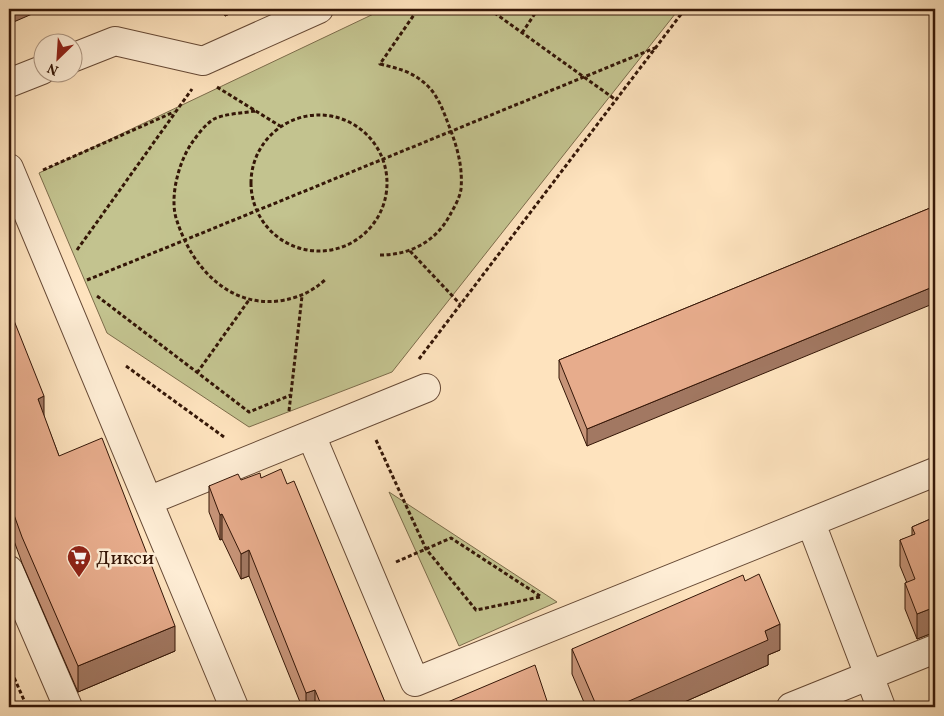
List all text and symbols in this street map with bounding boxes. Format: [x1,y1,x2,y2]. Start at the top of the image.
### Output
north arrow [32,32,82,82]
text: N [45,58,62,79]
supermarket icon: Дикси [66,544,92,578]
place label: Дикси [96,545,154,573]

